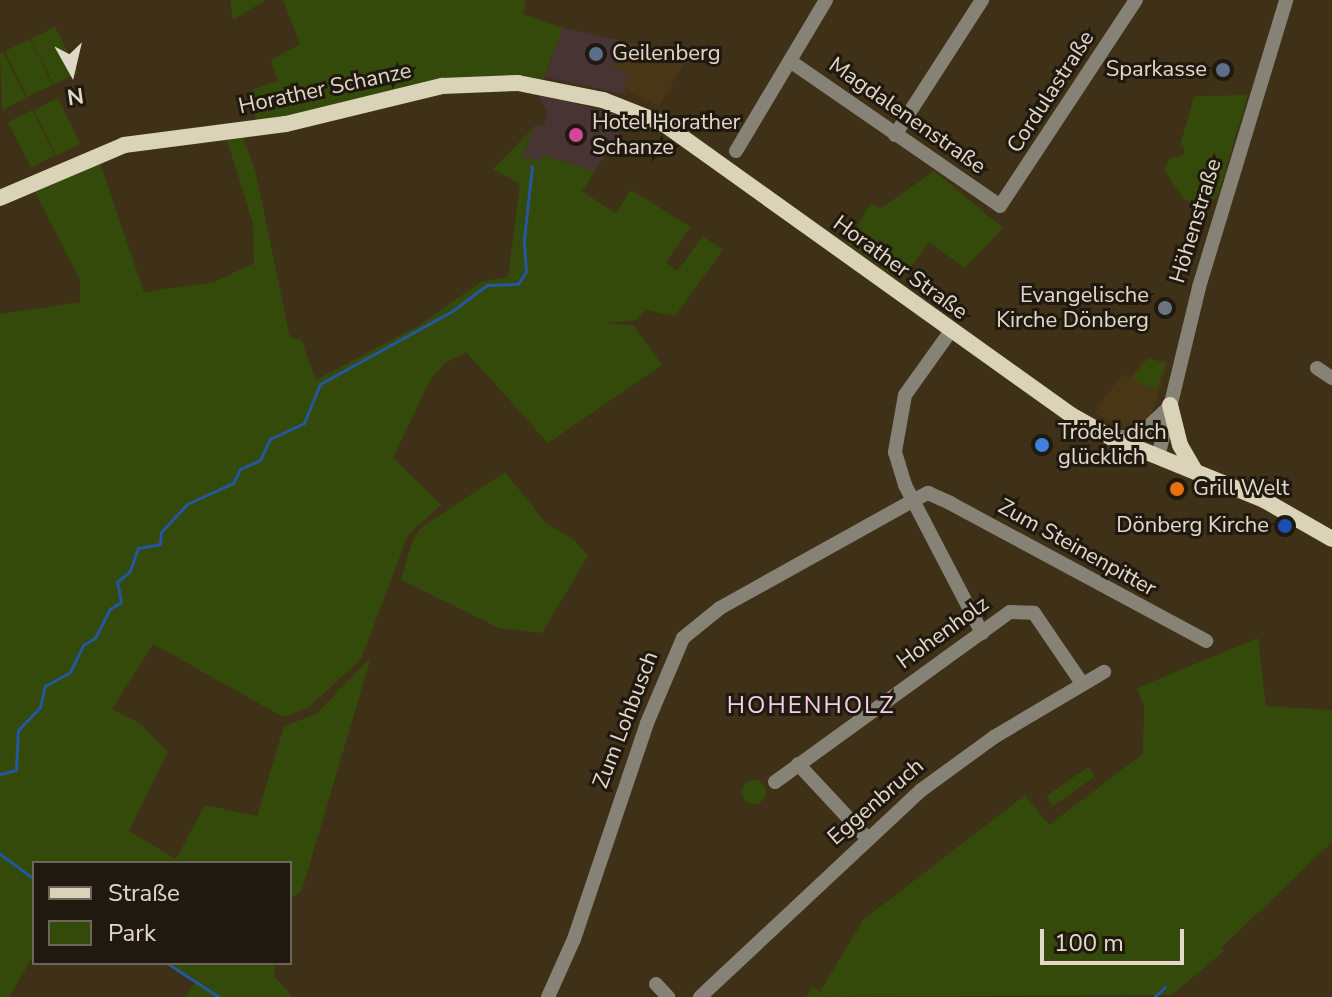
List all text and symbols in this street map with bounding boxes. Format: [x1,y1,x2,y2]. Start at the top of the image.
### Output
street label: Cordulastraße [1002,26,1100,158]
north arrow [32,32,112,112]
place label: Geilenberg [612,41,721,67]
marker: Geilenberg [587,45,605,63]
street label: Magdalenenstraße [823,52,991,180]
place label: Sparkasse [1106,57,1207,83]
street label: Horather Schanze [236,58,414,120]
marker: Sparkasse [1214,61,1232,79]
text: N [65,80,86,112]
place label: Hotel Horather Schanze [592,109,740,160]
marker: Hotel Horather Schanze [567,126,585,144]
street label: Höhenstraße [1165,156,1227,286]
street label: Horather Straße [828,210,972,326]
place label: Evangelische Kirche Dönberg [996,282,1149,334]
marker: Evangelische Kirche Dönberg [1156,299,1174,317]
place label: Trödel dich glücklich [1058,419,1167,470]
marker: Trödel dich glücklich [1033,436,1051,454]
place label: Grill Welt [1193,476,1289,502]
marker: Grill Welt [1168,480,1186,498]
street label: Zum Steinenpitter [993,494,1161,602]
place label: Dönberg Kirche [1116,513,1269,539]
marker: Dönberg Kirche [1276,517,1294,535]
street label: Hohenholz [892,591,994,675]
street label: Zum Lohbusch [588,648,664,792]
district label: HOHENHOLZ [727,692,895,720]
street label: Eggenbruch [823,753,929,851]
legend [32,861,292,965]
text: Straße [108,877,180,909]
scale bar [1044,913,1188,963]
text: Park [108,917,156,949]
text: 100 m [1054,927,1124,959]

